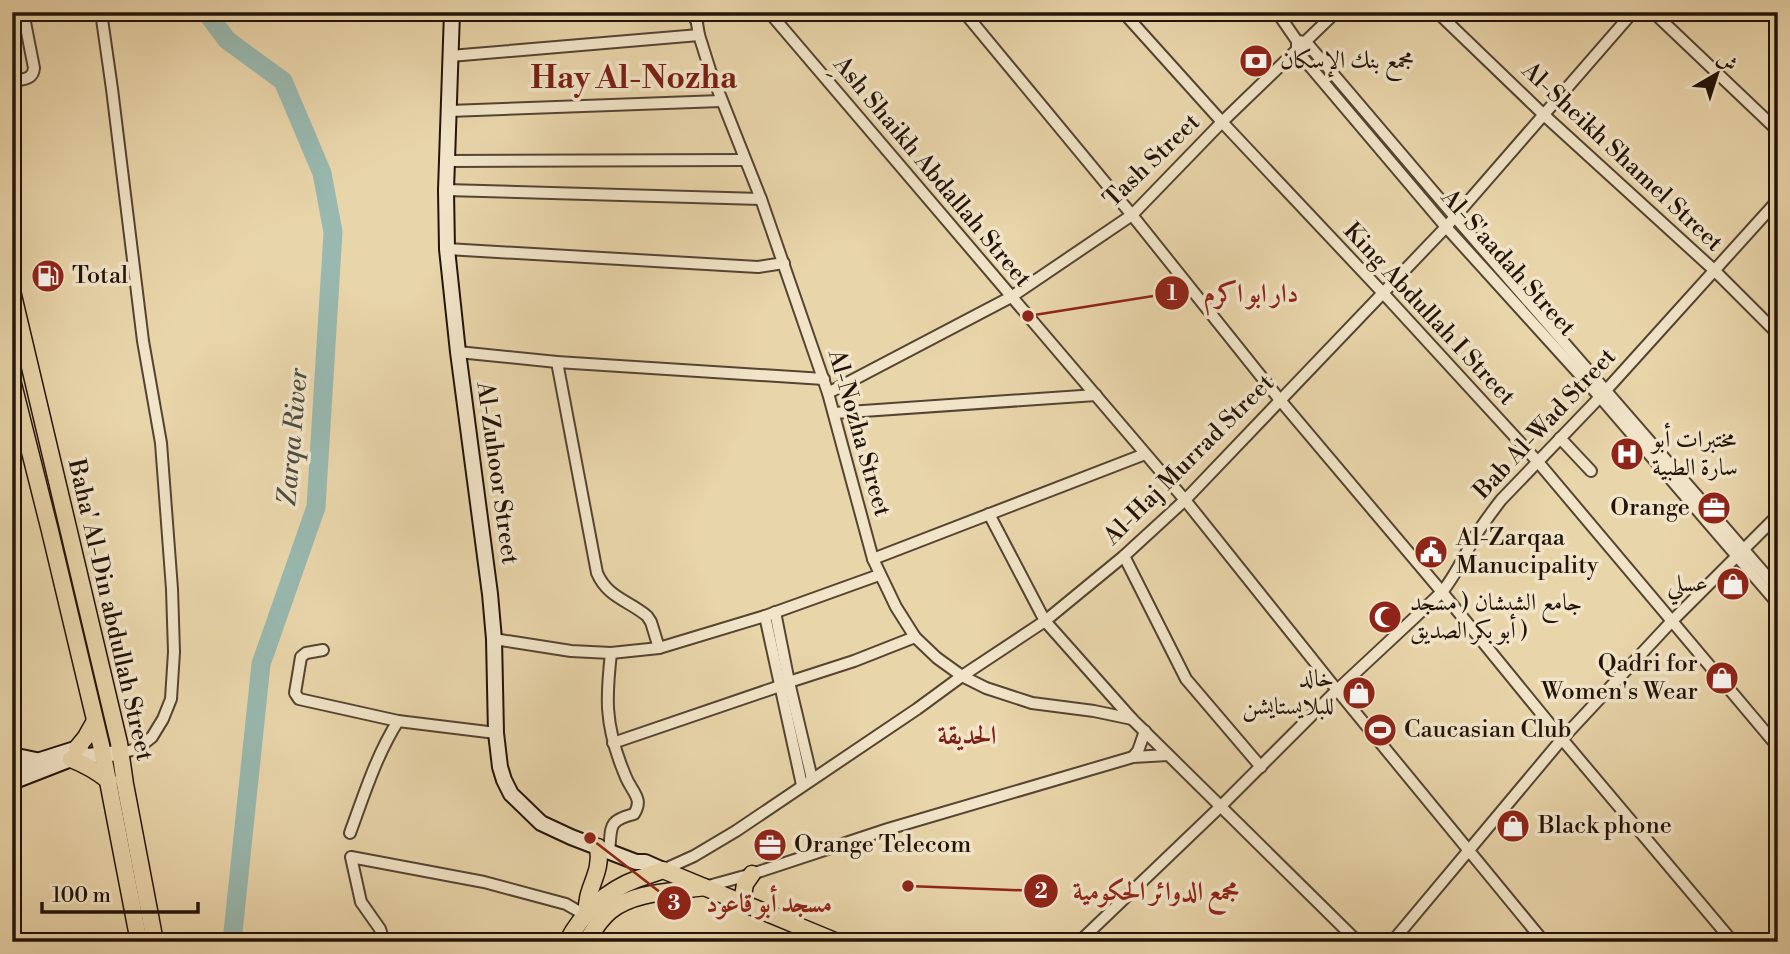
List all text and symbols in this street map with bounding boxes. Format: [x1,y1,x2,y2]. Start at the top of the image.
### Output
north arrow [1682,38,1752,108]
bank icon: مجمع بنك الإسكان [1237,42,1275,80]
place label: مجمع بنك الإسكان [1280,46,1414,82]
text: ش [1712,46,1742,77]
street label: ِِAsh Shaikh Abdallah Street [823,50,1038,297]
street label: Al-Sheikh Shamel Street [1514,55,1729,258]
district label: Hay Al-Nozha [531,58,738,98]
street label: Tash Street [1097,107,1207,214]
street label: Al-S'aadah Street [1434,183,1582,343]
street label: King Abdullah I Street [1337,216,1522,412]
fuel station icon: Total [29,257,67,295]
place label: Total [72,261,128,291]
callout: دار ابو اكرم [1154,269,1312,316]
text: دار ابو اكرم [1204,278,1298,316]
text: 1 [1167,281,1177,307]
street label: Bab Al-Wad Street [1467,342,1623,507]
street label: Al-Nozha Street [821,345,897,520]
water label: Zarqa River [271,366,315,507]
street label: Al-Haj Murrad Street [1097,368,1281,552]
street label: Al-Zuhoor Street [469,379,525,567]
place label: مختبرات أبو سارة الطبية [1650,422,1738,483]
hospital icon: مختبرات أبو سارة الطبية [1608,435,1646,473]
street label: Baha' Al-Din abdullah Street [60,455,159,764]
office icon: Orange [1695,489,1733,527]
place label: Orange [1610,493,1690,523]
place label: Al-Zarqaa Manucipality [1455,523,1599,581]
public building icon: Al-Zarqaa Manucipality [1412,533,1450,571]
shop icon: عسلي [1714,565,1752,603]
place label: عسلي [1667,569,1708,606]
place label: جامع الشيشان ( مسجد أبو بكر الصديق ) [1410,588,1582,646]
mosque icon: جامع الشيشان ( مسجد أبو بكر الصديق ) [1366,598,1404,636]
place label: Qadri for Women's Wear [1540,649,1698,707]
shop icon: Qadri for Women's Wear [1703,659,1741,697]
place label: خالد للبلايستايشن [1242,664,1334,722]
shop icon: خالد للبلايستايشن [1340,674,1378,712]
sports icon: Caucasian Club [1361,711,1399,749]
place label: Caucasian Club [1404,715,1571,745]
district label: الحديقة [938,720,996,752]
shop icon: Black phone [1494,807,1532,845]
place label: Black phone [1537,811,1672,841]
office icon: Orange Telecom [751,826,789,864]
place label: Orange Telecom [794,830,971,860]
callout: مجمع الدوائر الحكومية [1024,867,1253,914]
scale bar [42,870,198,914]
text: مجمع الدوائر الحكومية [1073,876,1239,915]
callout: مسجد أبو قاعود [657,879,846,926]
text: 2 [1034,879,1048,905]
text: 100 m [52,883,111,909]
text: مسجد أبو قاعود [706,885,832,920]
text: 3 [668,891,680,917]

